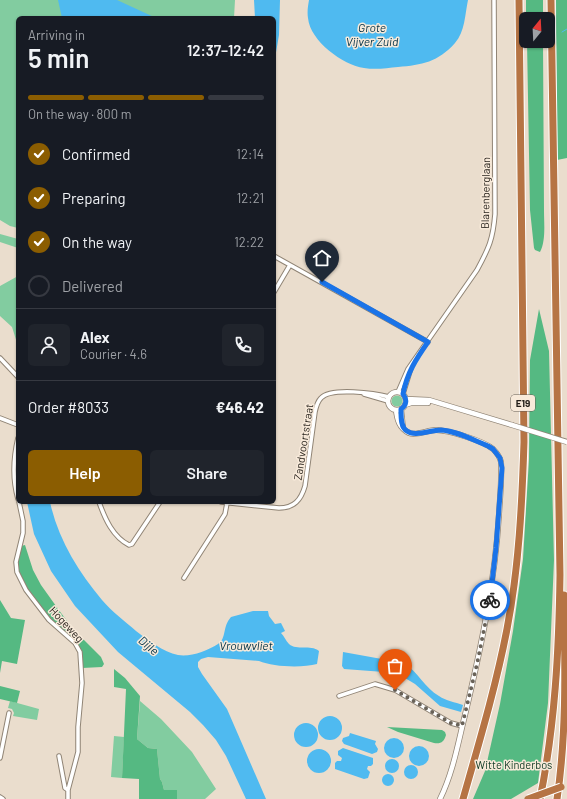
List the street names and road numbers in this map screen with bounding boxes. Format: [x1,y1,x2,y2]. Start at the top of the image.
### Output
street label: Blarenberglaan [478,157,492,229]
road number: E19 [511,395,535,411]
street label: Zandvoortstraat [291,403,315,481]
street label: Hogeweg [47,603,87,645]

